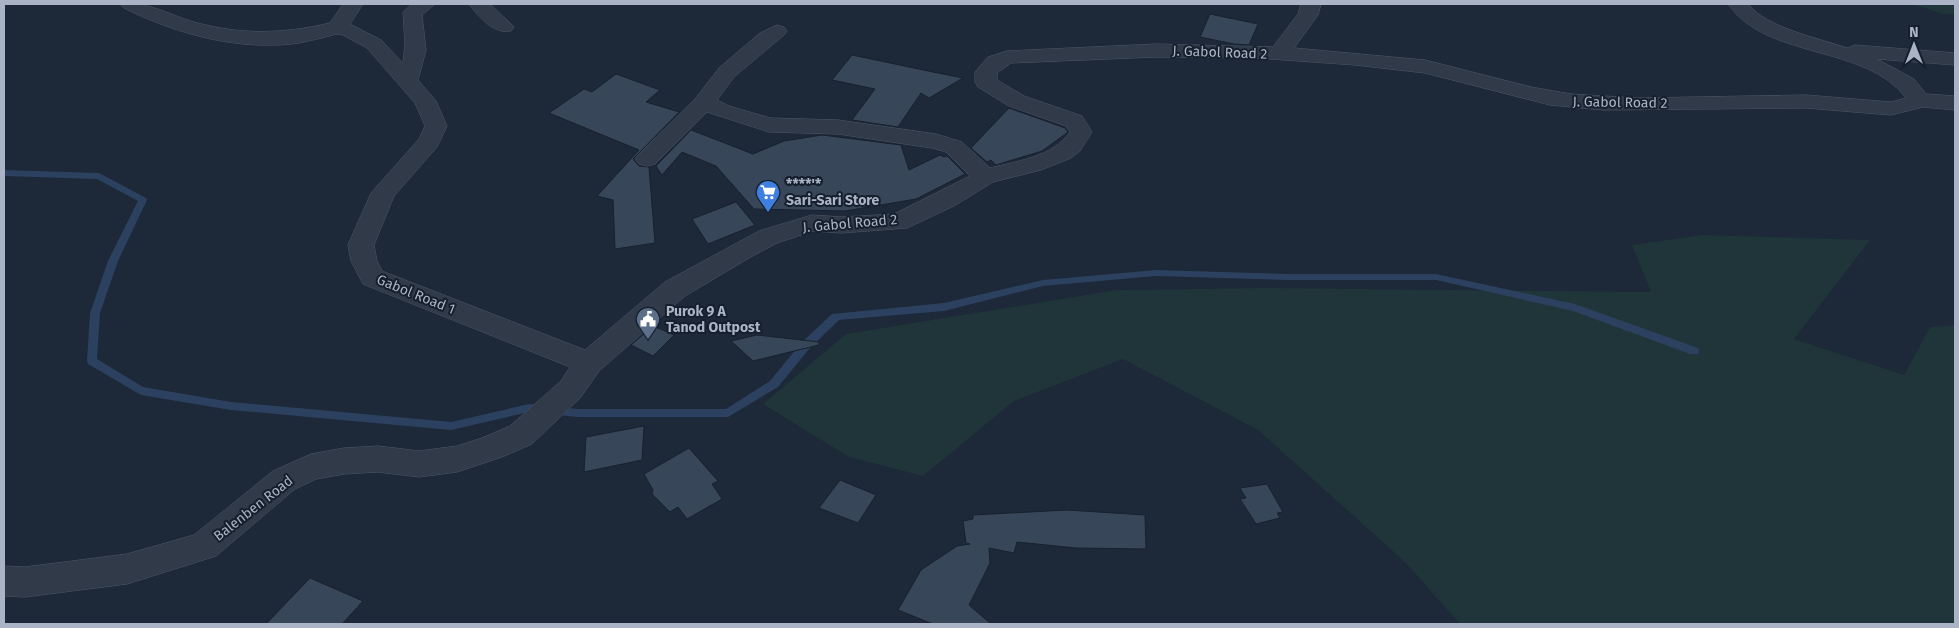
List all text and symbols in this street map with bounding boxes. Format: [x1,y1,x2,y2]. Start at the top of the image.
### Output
north arrow [1889,20,1939,70]
text: N [1909,24,1919,41]
street label: J. Gabol Road 2 [1172,42,1268,63]
street label: J. Gabol Road 2 [1572,93,1668,112]
place label: ****'* Sari-Sari Store [786,176,880,209]
supermarket icon: ****'* Sari-Sari Store [755,179,781,213]
street label: J. Gabol Road 2 [802,211,898,236]
street label: Gabol Road 1 [374,271,457,318]
place label: Purok 9 A Tanod Outpost [666,303,761,336]
public building icon: Purok 9 A Tanod Outpost [635,306,661,340]
street label: Balenben Road [210,472,296,545]

